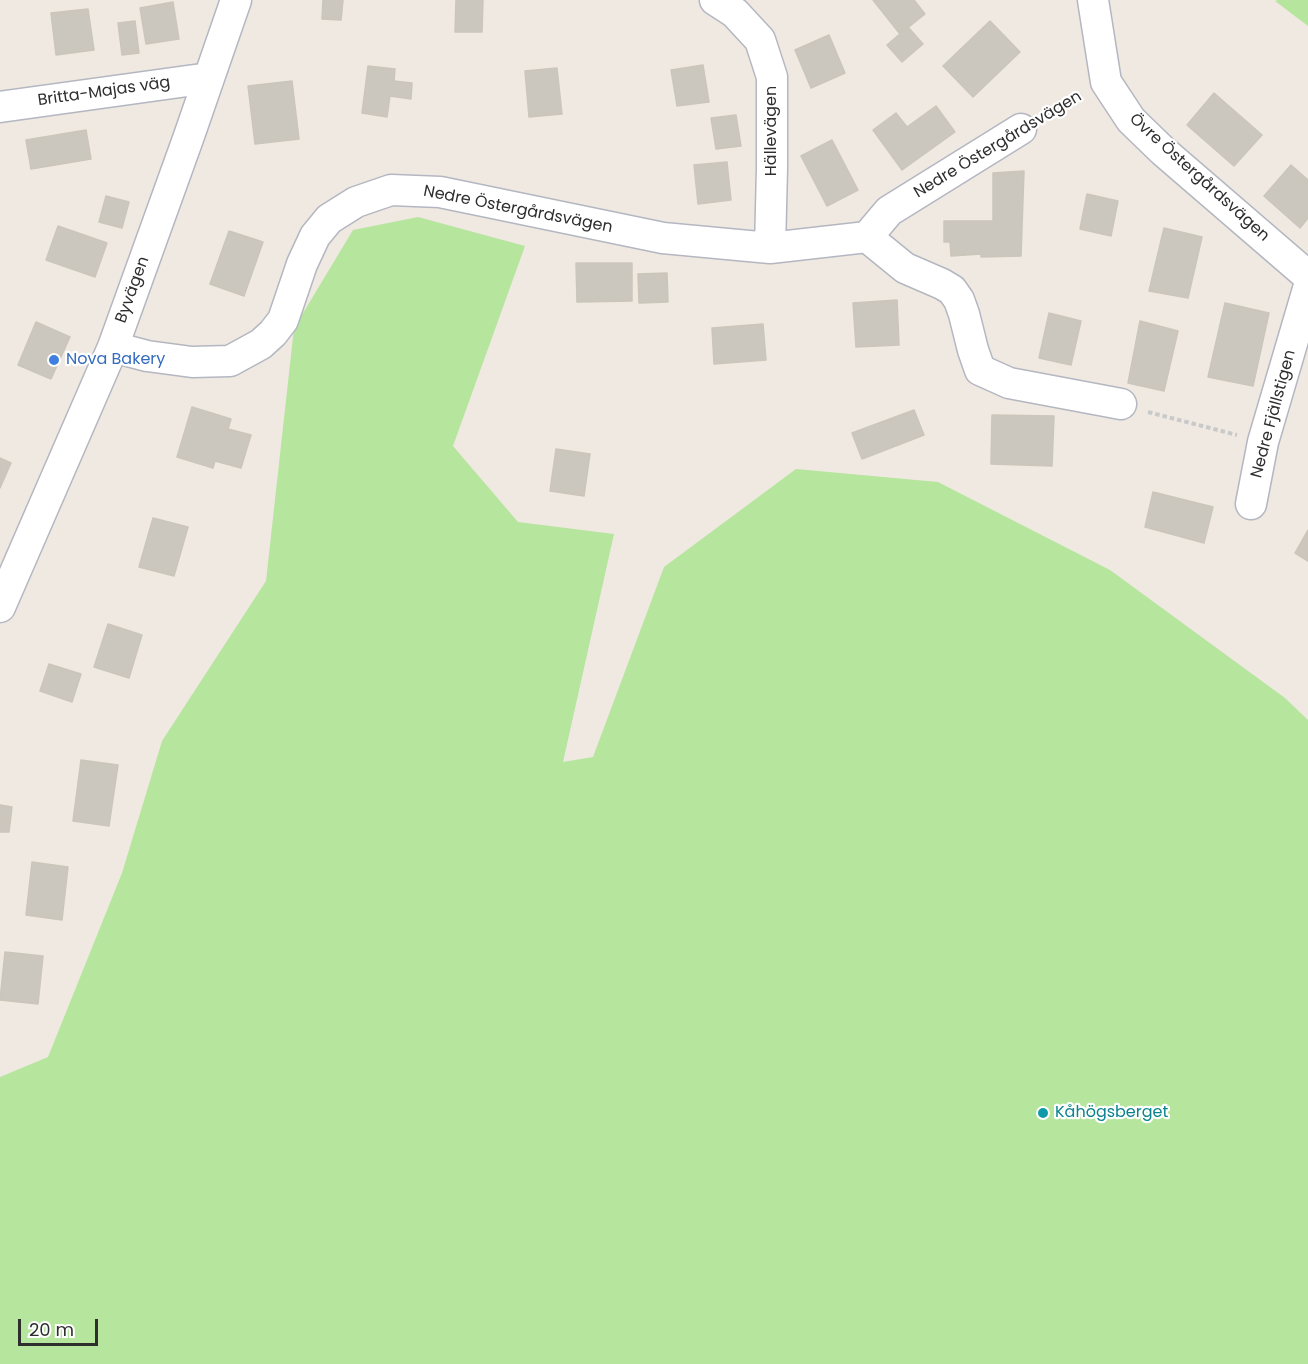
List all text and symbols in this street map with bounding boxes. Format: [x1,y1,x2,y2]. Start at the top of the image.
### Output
street label: Britta-Majas väg [37,73,171,111]
street label: Hällevägen [762,86,782,176]
street label: Nedre Östergårdsvägen [911,87,1085,203]
street label: Övre Östergårdsvägen [1125,110,1273,246]
street label: Nedre Östergårdsvägen [422,182,614,238]
street label: Byvägen [112,254,154,326]
street label: Nedre Fjällstigen [1248,348,1300,480]
place label: Nova Bakery [66,350,165,370]
marker: Nova Bakery [47,353,61,367]
place label: Kåhögsberget [1055,1103,1168,1123]
marker: Kåhögsberget [1036,1106,1050,1120]
scale bar [21,1307,100,1345]
text: 20 m [29,1317,74,1342]

